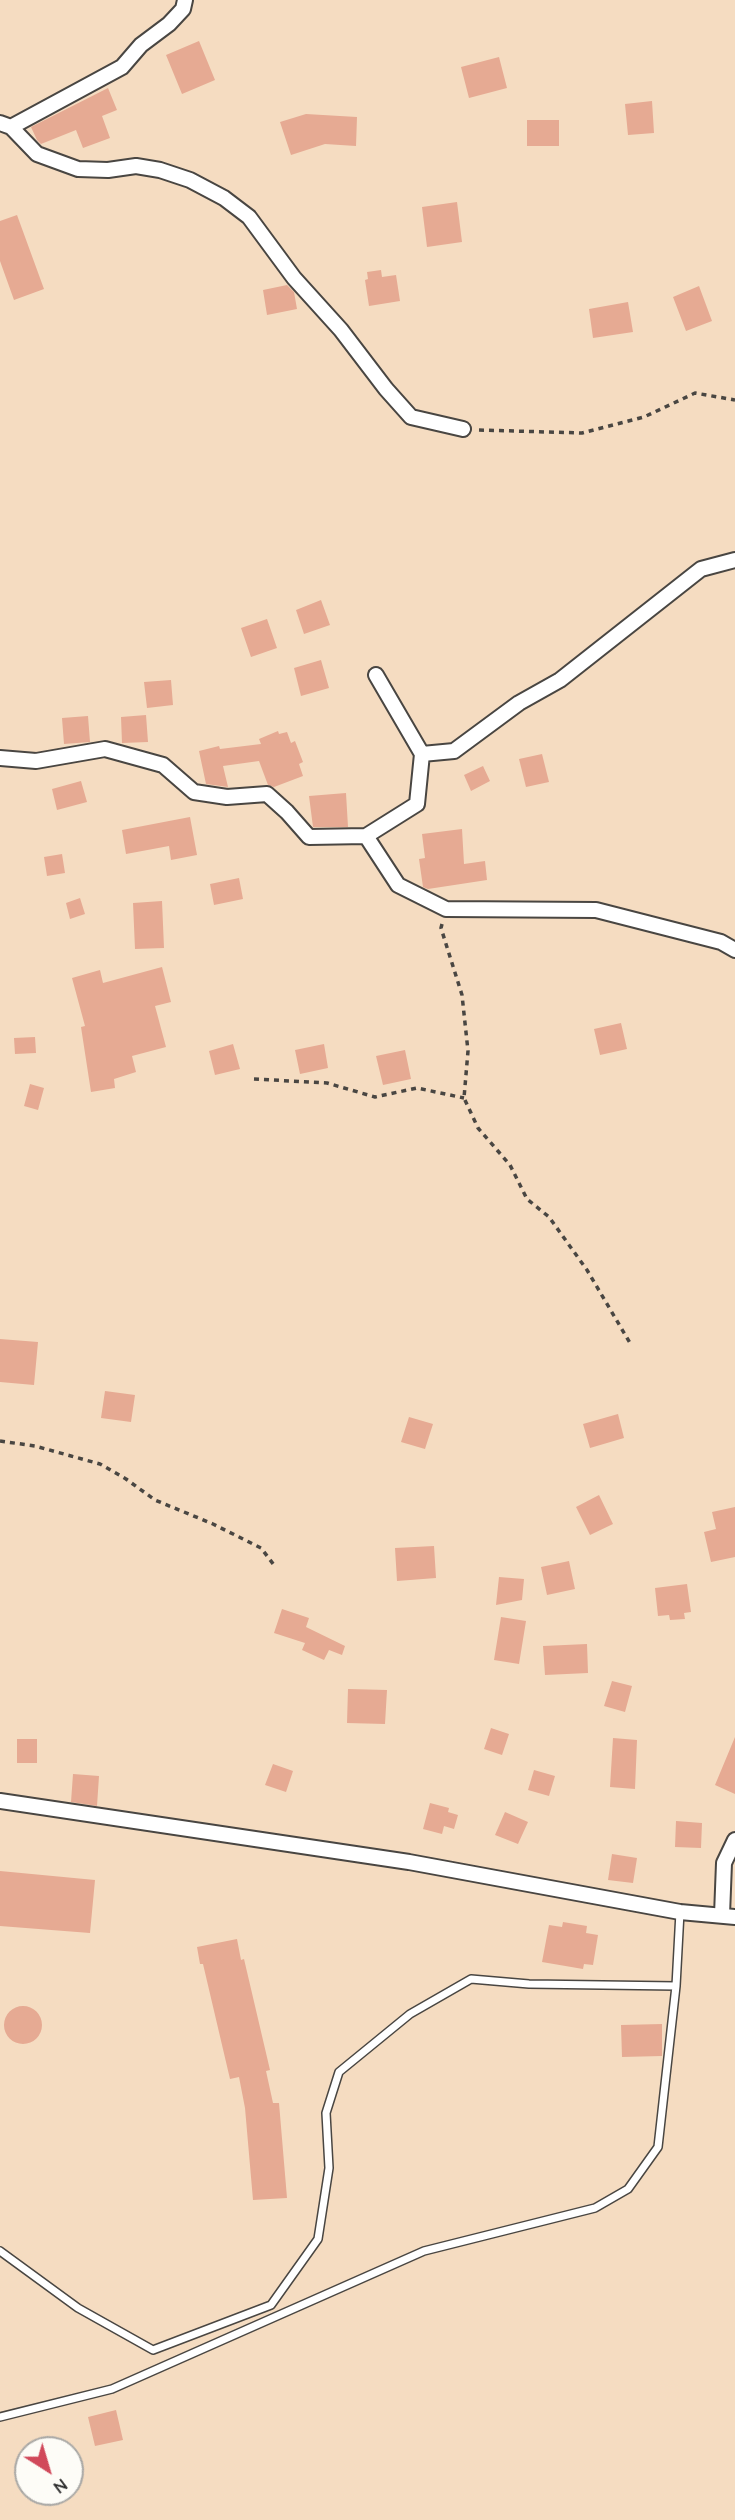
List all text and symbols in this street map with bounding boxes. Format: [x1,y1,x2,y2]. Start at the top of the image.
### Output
north arrow [14,2436,84,2506]
text: N [49,2474,72,2499]

